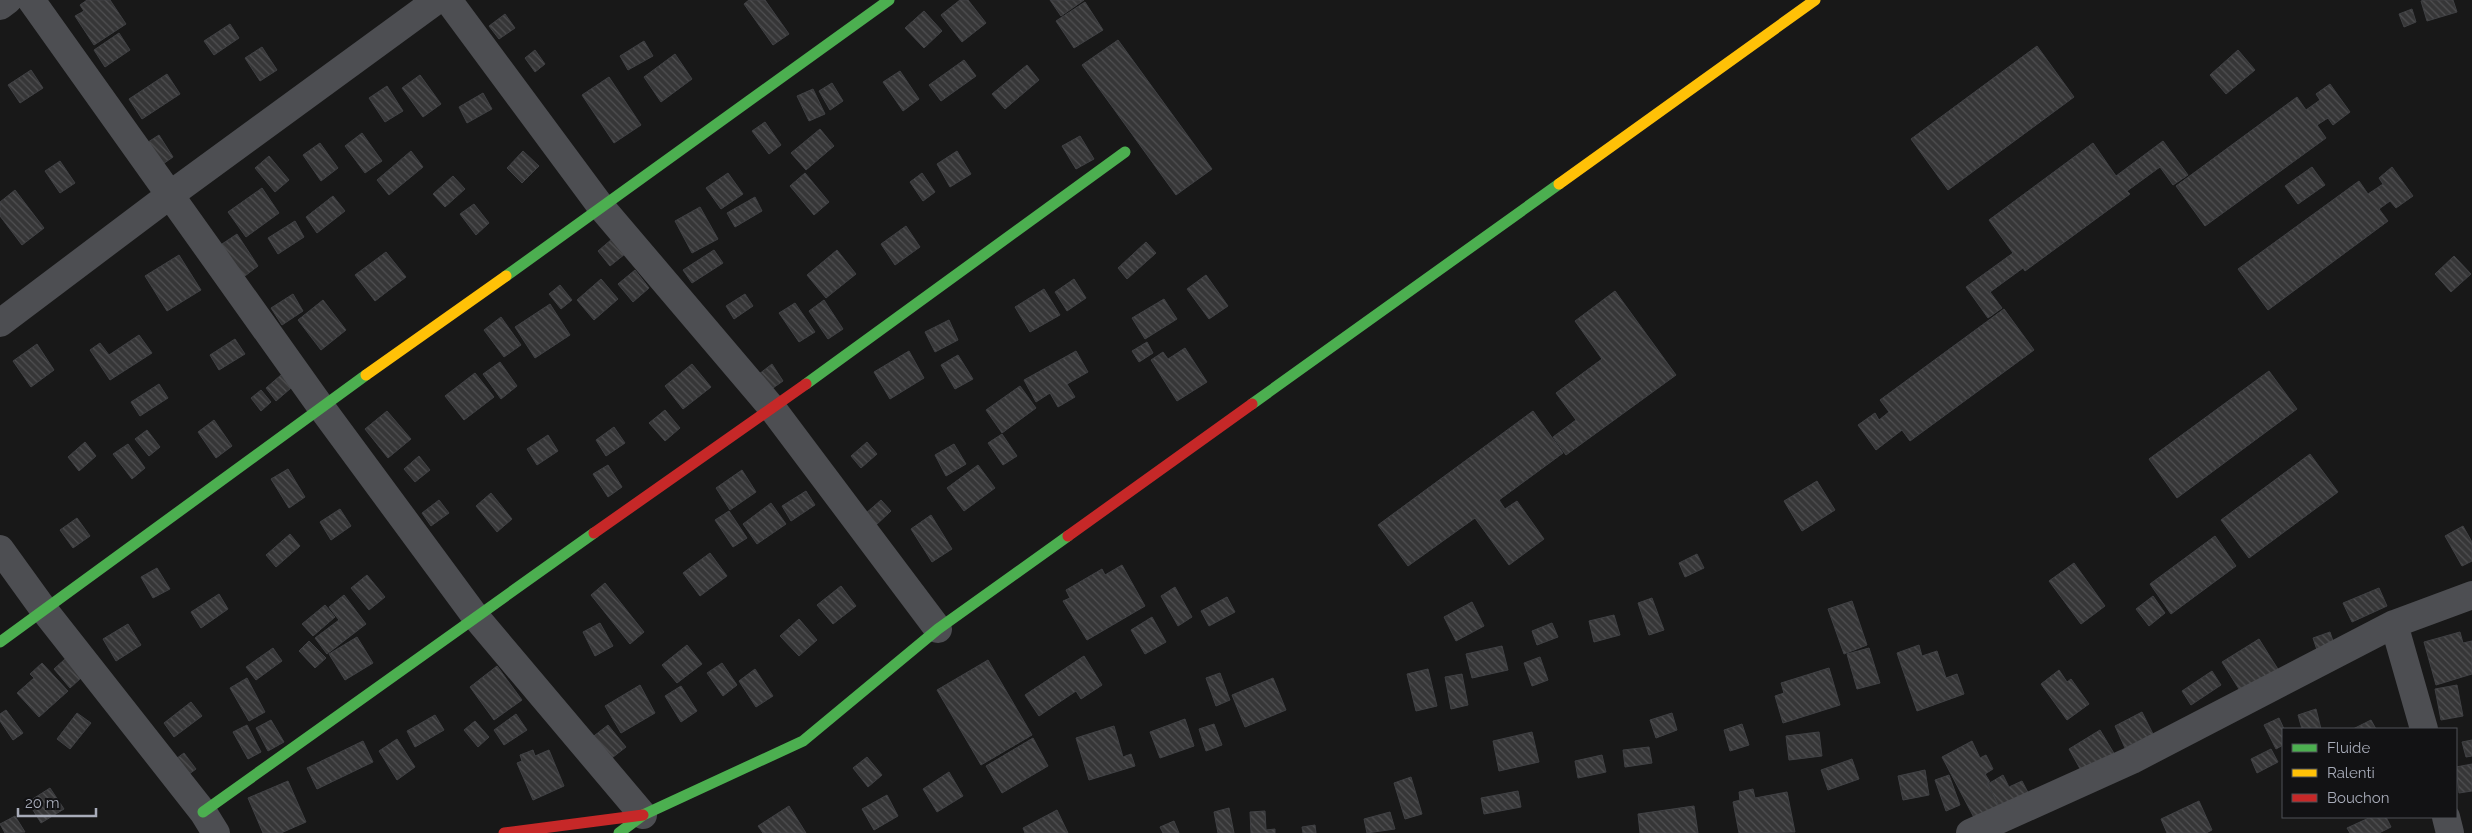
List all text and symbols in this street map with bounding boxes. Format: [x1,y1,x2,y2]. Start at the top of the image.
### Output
legend [2282,728,2457,818]
text: Fluide [2327,739,2370,757]
text: Ralenti [2327,764,2375,782]
scale bar [18,786,95,818]
text: Bouchon [2327,789,2389,807]
text: 20 m [25,794,60,812]

